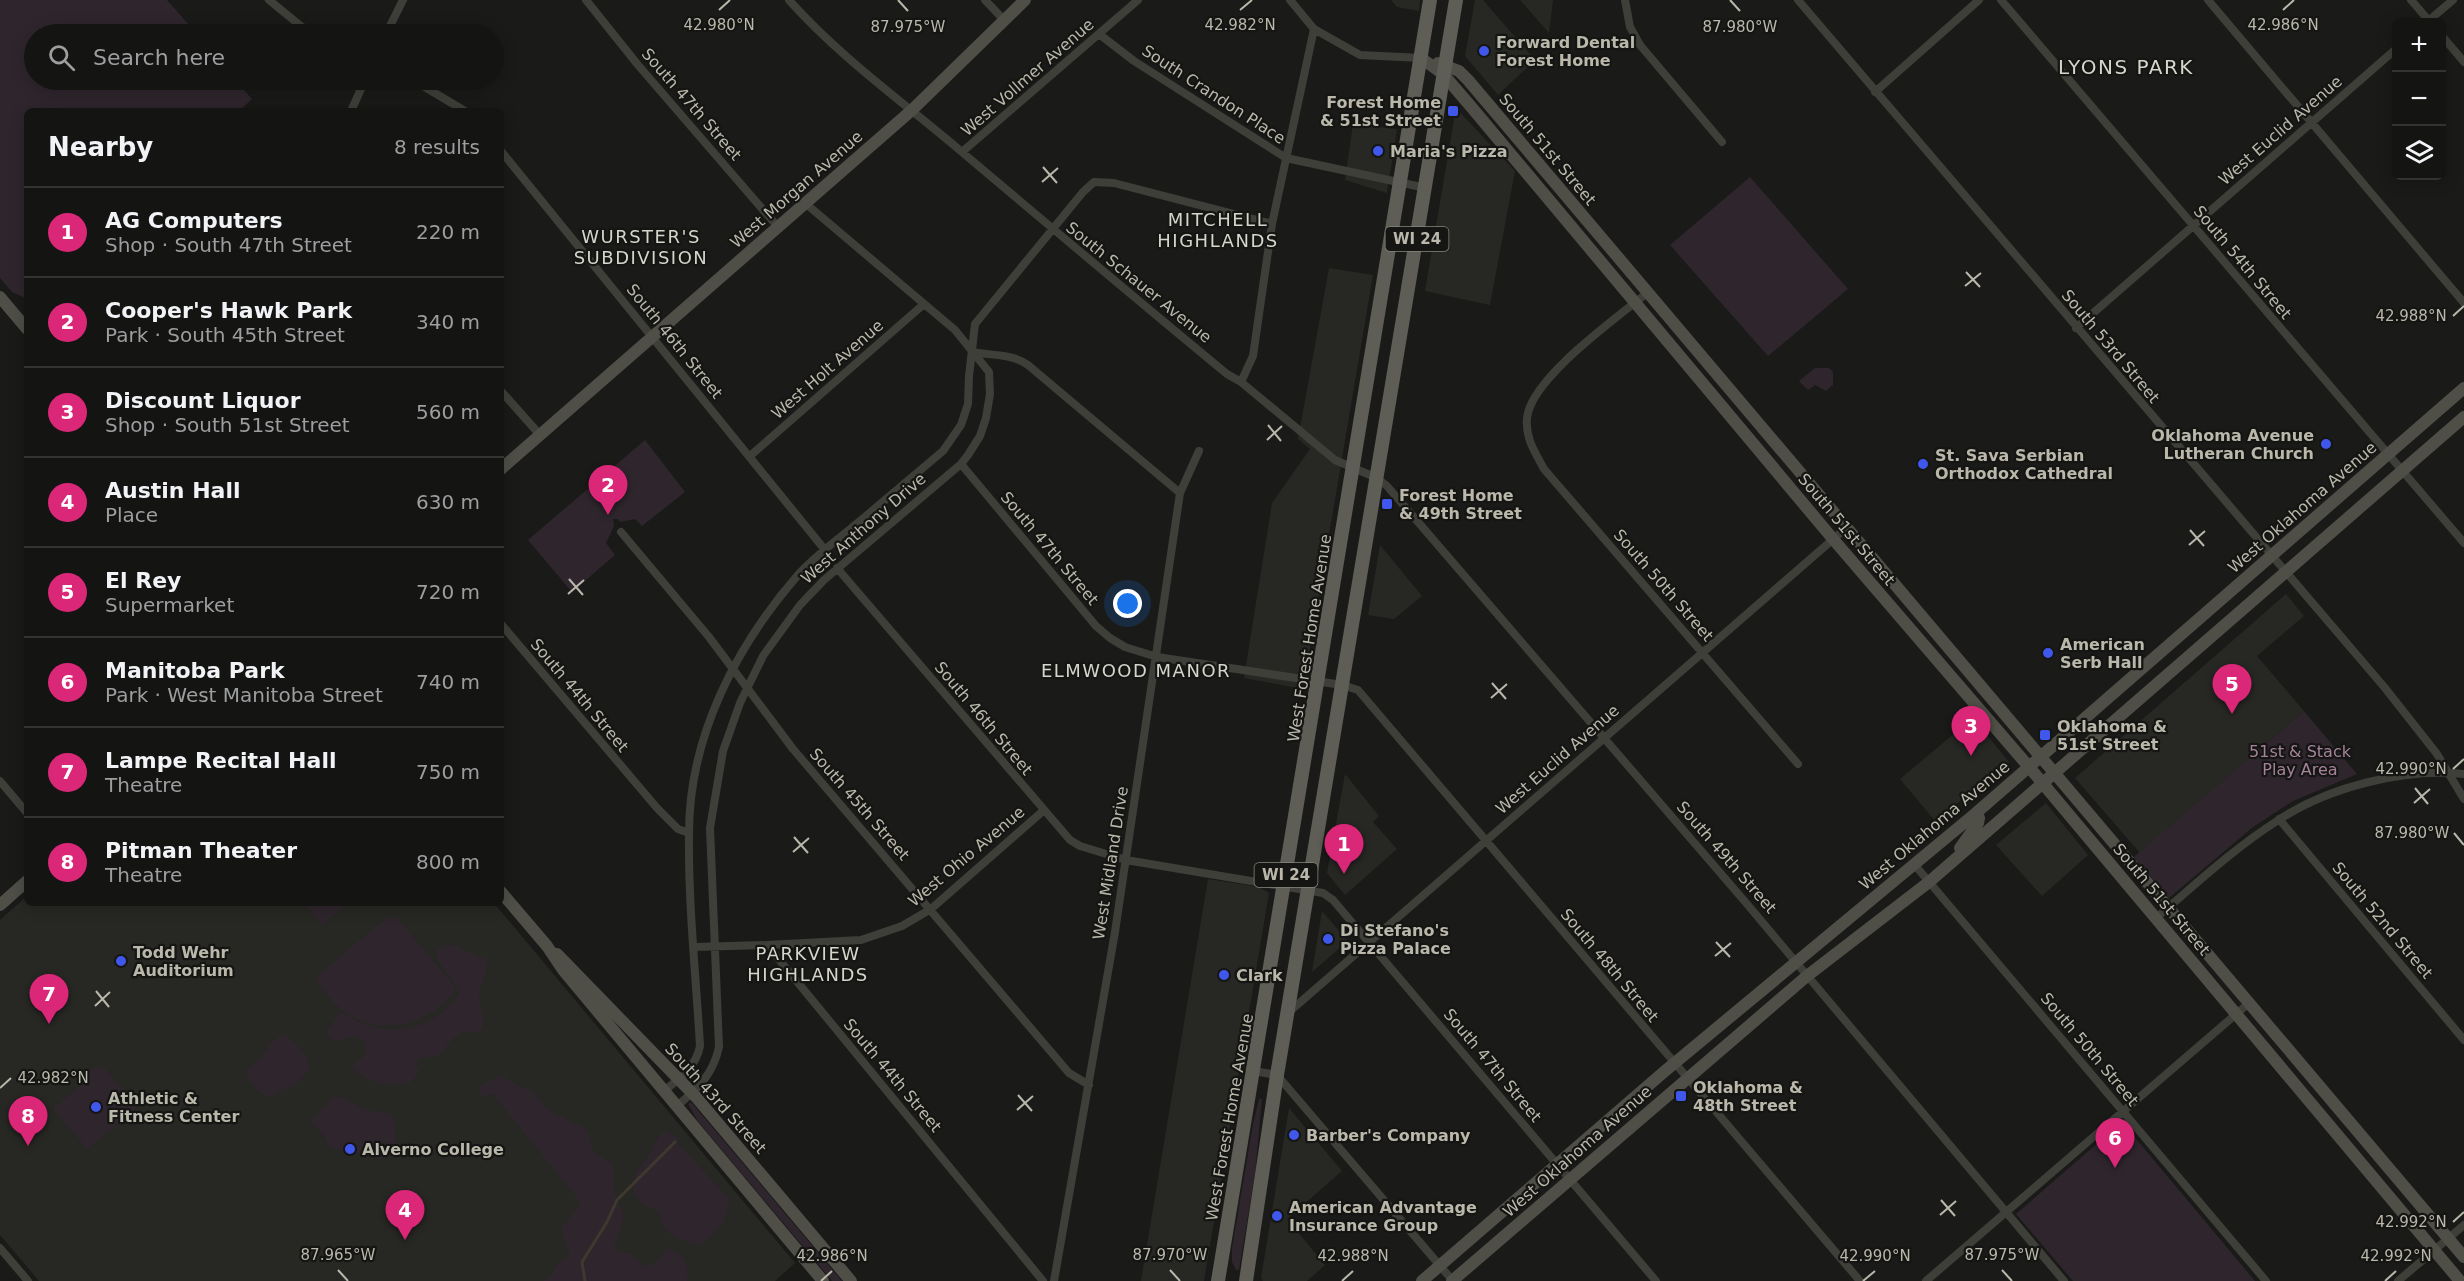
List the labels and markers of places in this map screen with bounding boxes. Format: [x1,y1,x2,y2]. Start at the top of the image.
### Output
place label: Forward Dental Forest Home [1496,33,1635,70]
marker: Forward Dental Forest Home [1477,44,1491,58]
place label: Forest Home & 51st Street [1320,93,1441,130]
marker: Forest Home & 51st Street [1446,104,1460,118]
place label: Maria's Pizza [1390,142,1508,161]
marker: Maria's Pizza [1371,144,1385,158]
place label: Oklahoma Avenue Lutheran Church [2151,426,2314,463]
marker: Oklahoma Avenue Lutheran Church [2319,437,2333,451]
place label: St. Sava Serbian Orthodox Cathedral [1935,446,2113,483]
marker: St. Sava Serbian Orthodox Cathedral [1916,457,1930,471]
pin: 2 [588,466,628,515]
place label: Forest Home & 49th Street [1399,486,1522,523]
marker: Forest Home & 49th Street [1380,497,1394,511]
place label: American Serb Hall [2060,635,2145,672]
marker: American Serb Hall [2041,646,2055,660]
pin: 5 [2212,664,2252,714]
pin: 3 [1952,706,1990,756]
place label: Oklahoma & 51st Street [2057,717,2167,754]
marker: Oklahoma & 51st Street [2038,728,2052,742]
pin: 1 [1324,824,1364,874]
place label: Di Stefano's Pizza Palace [1340,921,1451,958]
marker: Di Stefano's Pizza Palace [1321,932,1335,946]
place label: Todd Wehr Auditorium [133,943,234,980]
marker: Todd Wehr Auditorium [114,954,128,968]
place label: Clark [1236,966,1283,985]
marker: Clark [1217,968,1231,982]
pin: 7 [29,974,68,1024]
place label: Oklahoma & 48th Street [1693,1078,1803,1115]
place label: Athletic & Fitness Center [108,1089,239,1126]
marker: Oklahoma & 48th Street [1674,1089,1688,1103]
pin: 8 [9,1096,48,1146]
marker: Athletic & Fitness Center [89,1100,103,1114]
pin: 6 [2096,1118,2134,1168]
place label: Barber's Company [1306,1126,1471,1145]
marker: Barber's Company [1287,1128,1301,1142]
place label: Alverno College [362,1140,504,1159]
marker: Alverno College [343,1142,357,1156]
pin: 4 [386,1190,424,1240]
place label: American Advantage Insurance Group [1289,1198,1477,1235]
marker: American Advantage Insurance Group [1270,1209,1284,1223]

